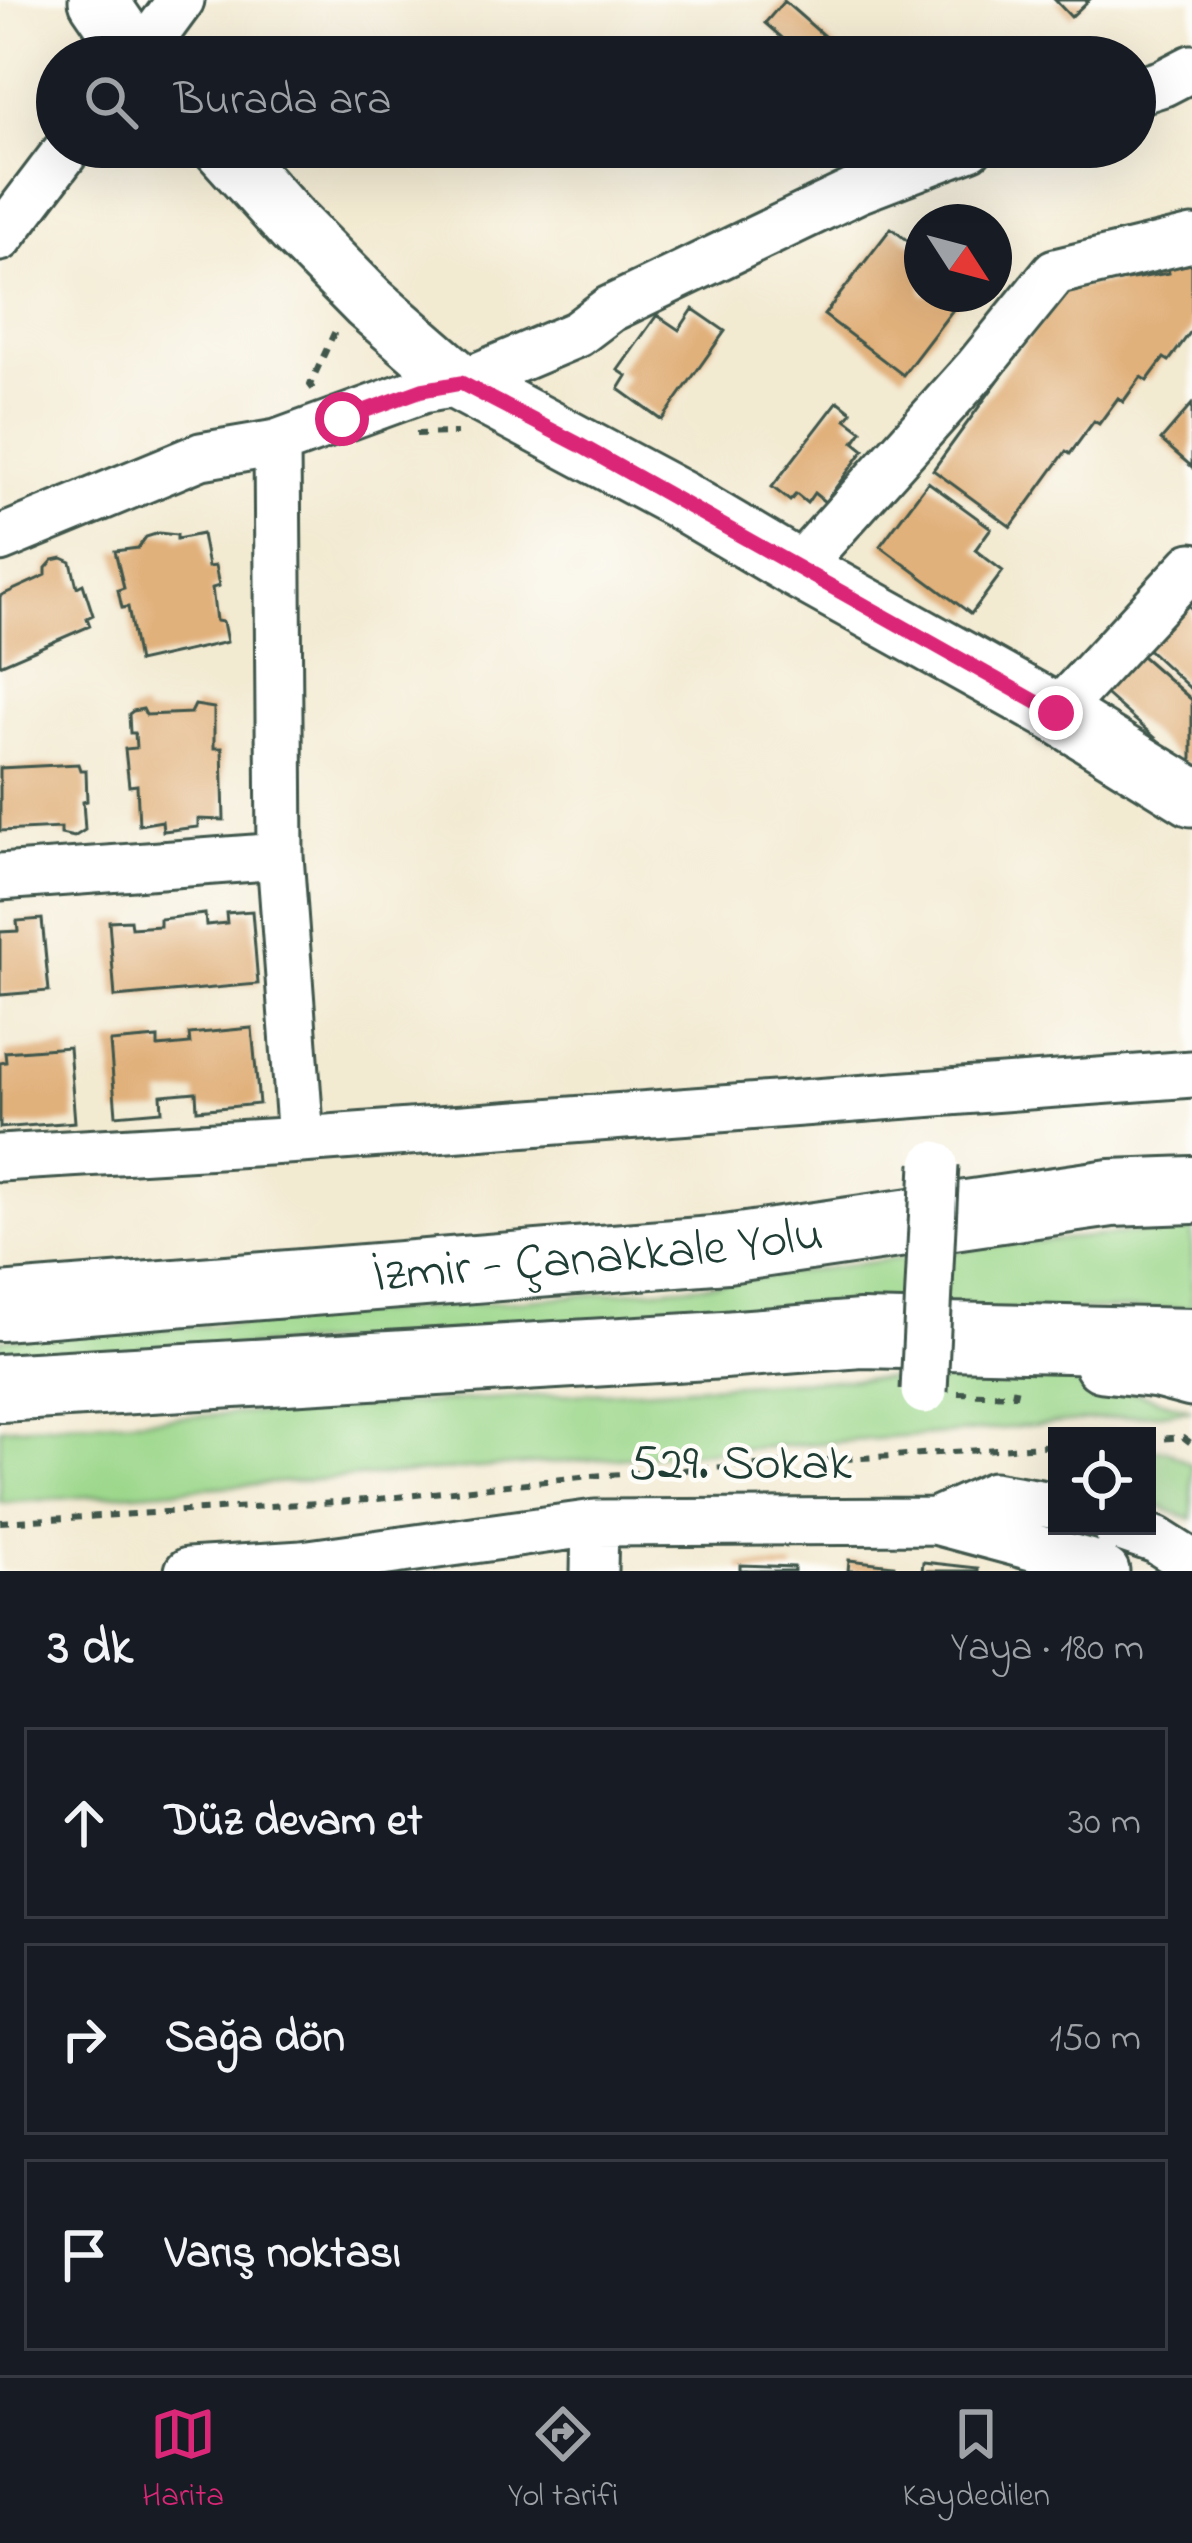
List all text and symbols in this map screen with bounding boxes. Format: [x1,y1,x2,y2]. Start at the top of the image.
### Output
search box [36,36,1156,168]
icon: search [78,69,144,135]
text: Burada ara [174,69,392,135]
north arrow [904,204,1012,312]
route start [315,392,369,446]
route end [1029,686,1083,740]
street label: İzmir - Çanakkale Yolu [370,1198,828,1315]
map controls [1048,1427,1156,1535]
button: locate [1048,1427,1156,1535]
street label: 529. Sokak [629,1428,852,1503]
text: 3 dk [48,1612,133,1687]
text: Yaya · 180 m [951,1621,1144,1678]
icon: ahead [51,1790,117,1856]
text: Düz devam et [165,1790,422,1856]
text: 30 m [1068,1795,1141,1852]
icon: right [51,2006,117,2072]
text: Sağa dön [165,2006,345,2072]
text: 150 m [1049,2011,1141,2068]
icon: arrive [51,2222,117,2288]
text: Varış noktası [165,2222,401,2288]
tab: Harita [142,2401,224,2521]
tab: Yol tarifi [508,2401,618,2521]
tab: Kaydedilen [902,2401,1050,2521]

